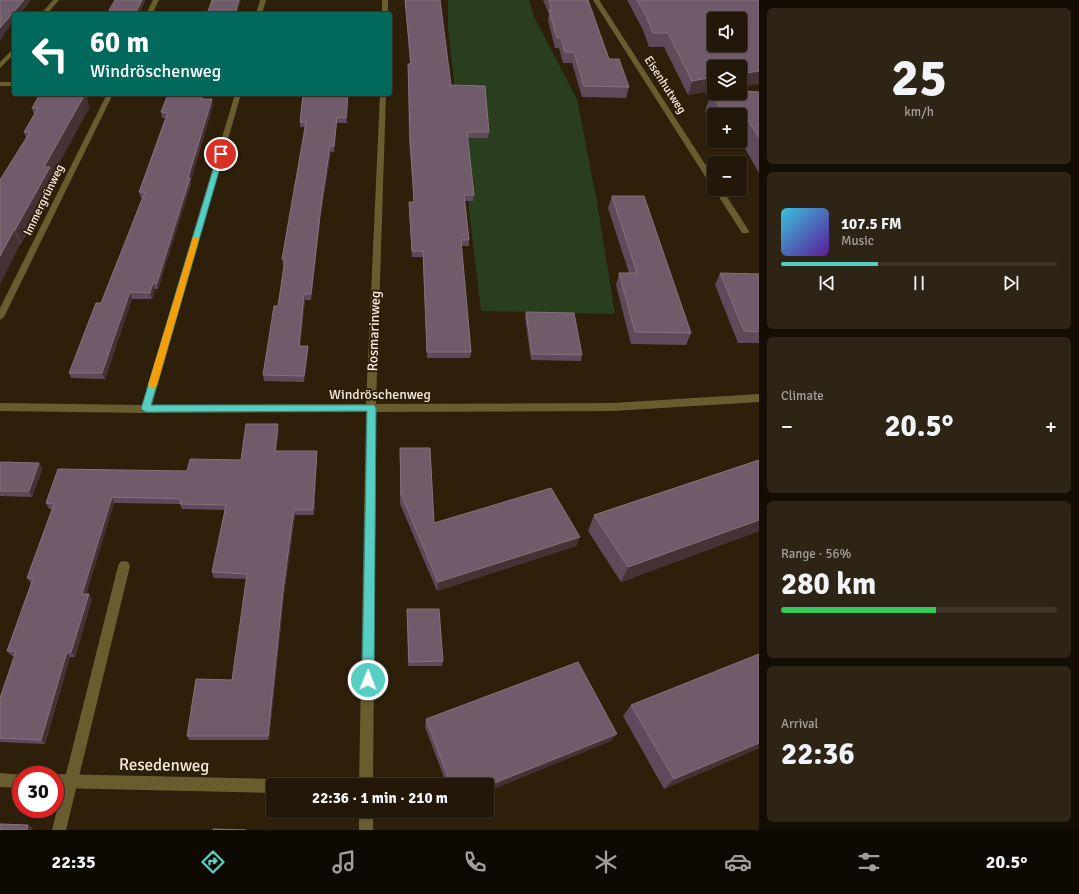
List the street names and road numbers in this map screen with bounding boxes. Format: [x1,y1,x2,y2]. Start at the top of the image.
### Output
street label: Eisenhutweg [641,53,689,117]
street label: Immergrünweg [20,162,68,238]
street label: Rosmarinweg [364,290,384,372]
street label: Windröschenweg [329,386,431,403]
street label: Resedenweg [119,754,209,776]

